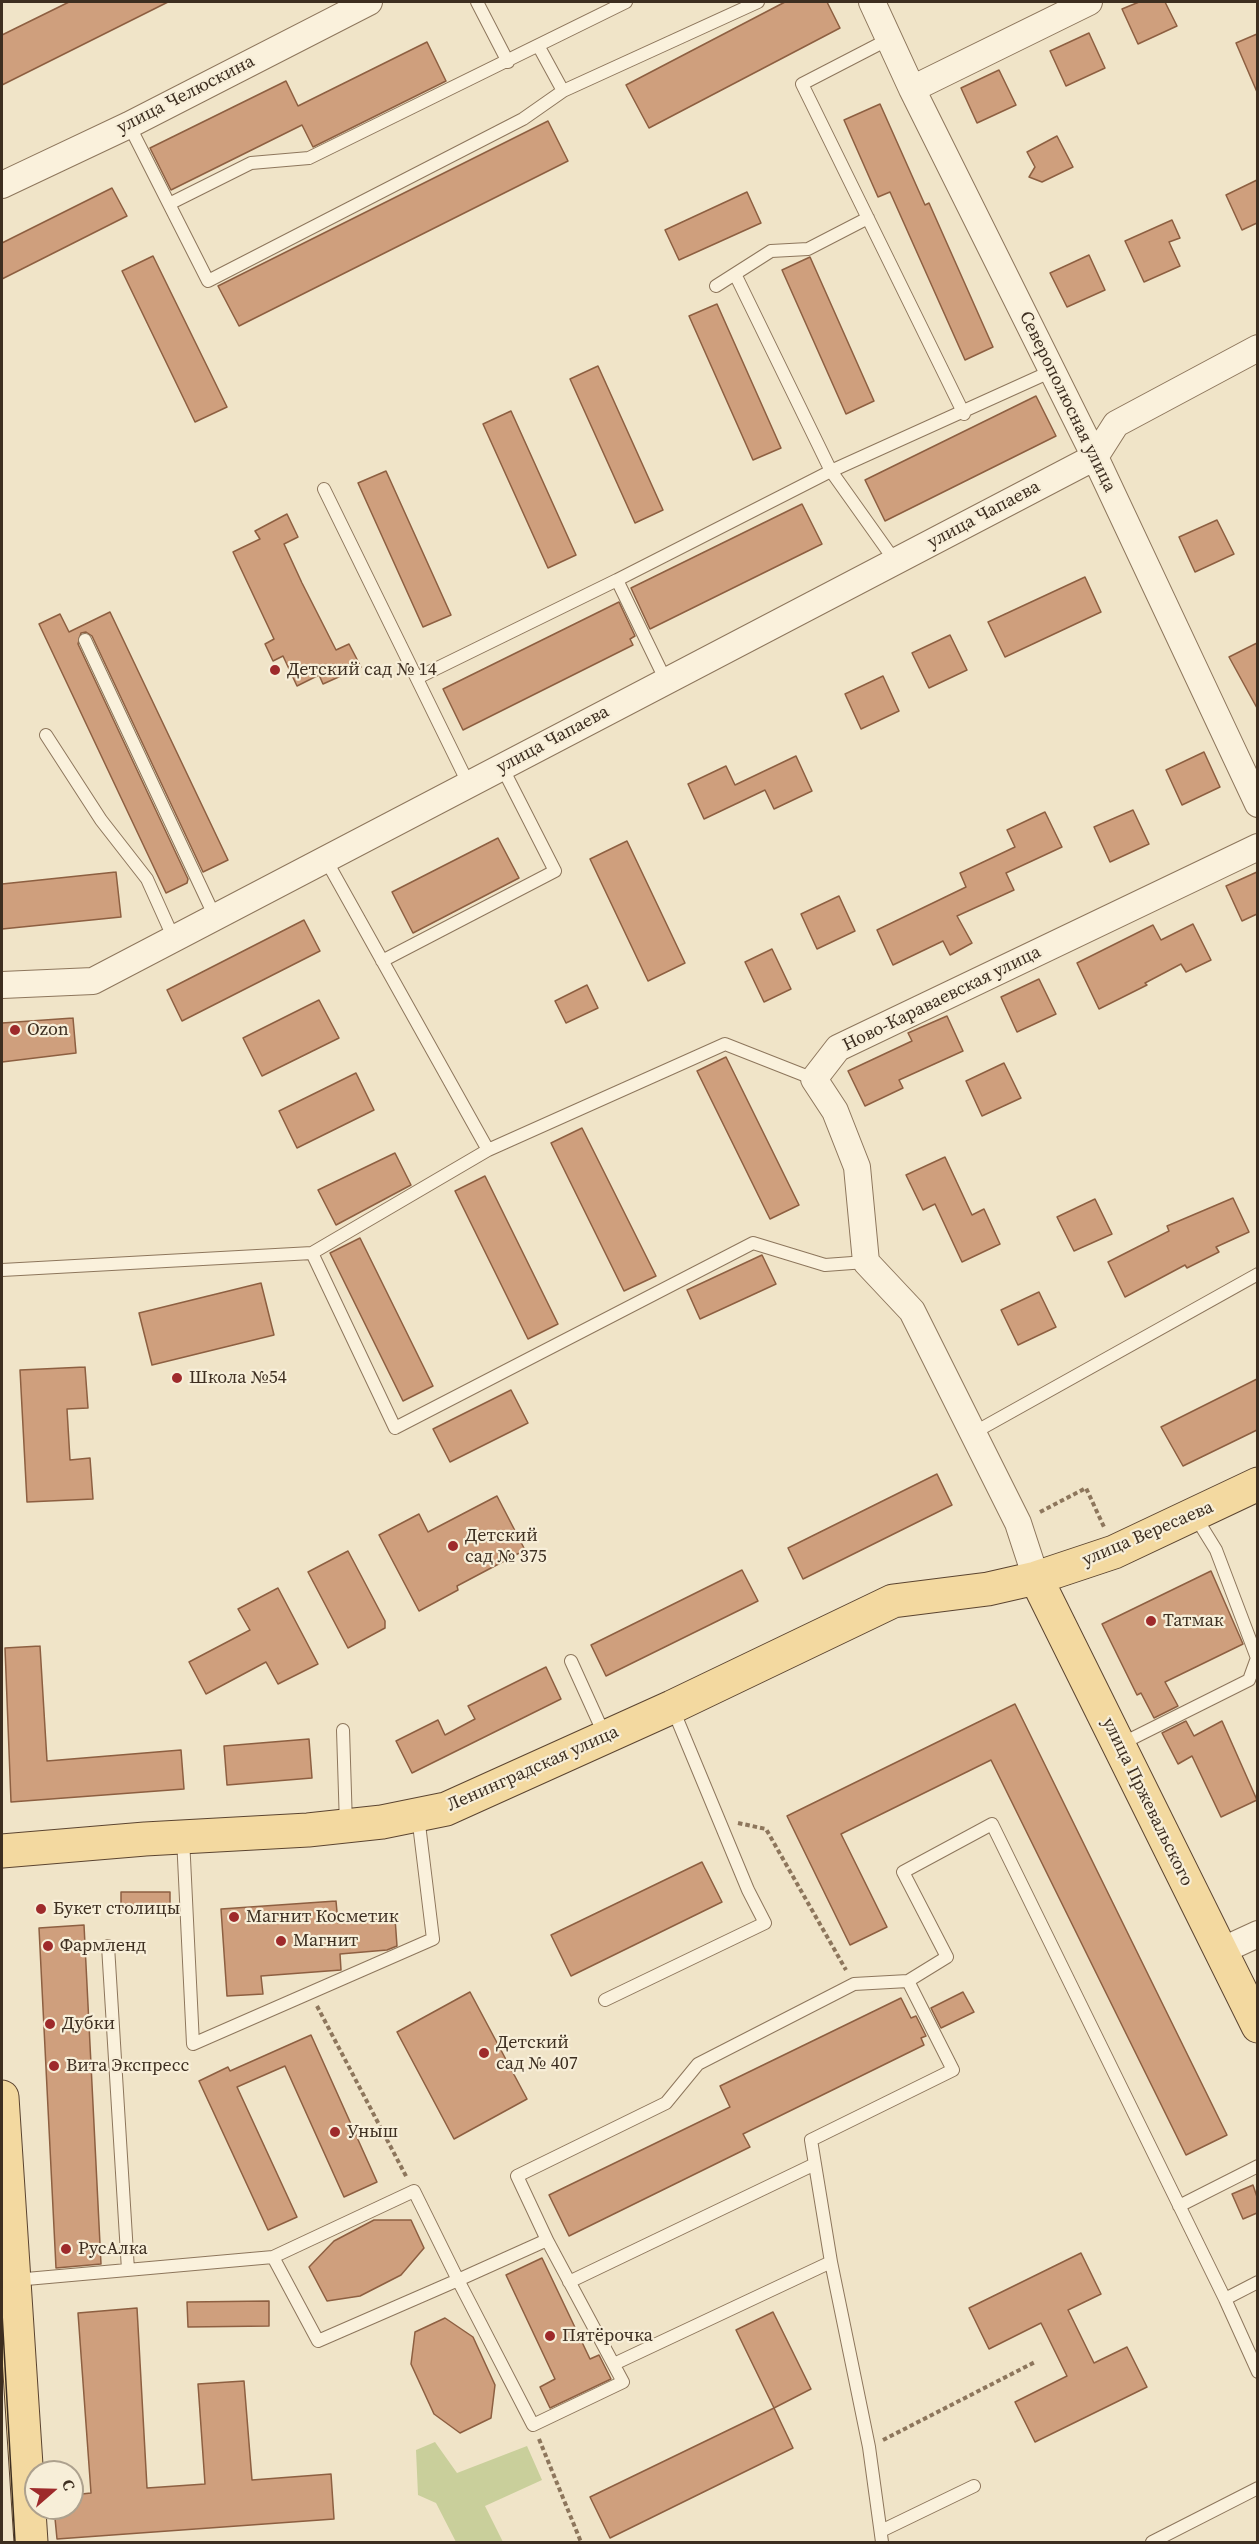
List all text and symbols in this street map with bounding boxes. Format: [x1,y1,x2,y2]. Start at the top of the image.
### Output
street label: улица Челюскина [114,51,258,139]
street label: Северополюсная улица [1014,308,1120,496]
street label: улица Чапаева [924,476,1044,554]
place label: Детский сад № 14 [287,659,437,681]
marker: Детский сад № 14 [268,663,282,677]
street label: улица Чапаева [493,701,613,779]
street label: Ново-Караваевская улица [839,942,1045,1056]
place label: Ozon [27,1019,69,1041]
marker: Ozon [8,1023,22,1037]
place label: Школа №54 [189,1367,287,1389]
marker: Школа №54 [170,1371,184,1385]
street label: улица Вересаева [1079,1497,1217,1571]
place label: Детский сад № 375 [465,1525,547,1568]
marker: Детский сад № 375 [446,1539,460,1553]
place label: Татмак [1163,1610,1224,1632]
marker: Татмак [1144,1614,1158,1628]
street label: улица Пржевальского [1097,1714,1197,1890]
street label: Ленинградская улица [444,1721,622,1817]
place label: Букет столицы [53,1898,180,1920]
marker: Букет столицы [34,1902,48,1916]
place label: Магнит Косметик [246,1906,399,1928]
marker: Магнит Косметик [227,1910,241,1924]
place label: Магнит [293,1930,358,1952]
marker: Магнит [274,1934,288,1948]
place label: Фармленд [60,1935,146,1957]
marker: Фармленд [41,1939,55,1953]
place label: Дубки [62,2013,115,2035]
marker: Дубки [43,2017,57,2031]
place label: Детский сад № 407 [496,2032,578,2074]
marker: Детский сад № 407 [477,2046,491,2060]
place label: Вита Экспресс [66,2055,189,2077]
marker: Вита Экспресс [47,2059,61,2073]
place label: Уныш [347,2121,398,2143]
marker: Уныш [328,2125,342,2139]
place label: РусАлка [78,2238,148,2260]
marker: РусАлка [59,2242,73,2256]
place label: Пятёрочка [562,2325,653,2347]
marker: Пятёрочка [543,2329,557,2343]
north arrow [24,2460,84,2520]
text: С [57,2476,81,2493]

